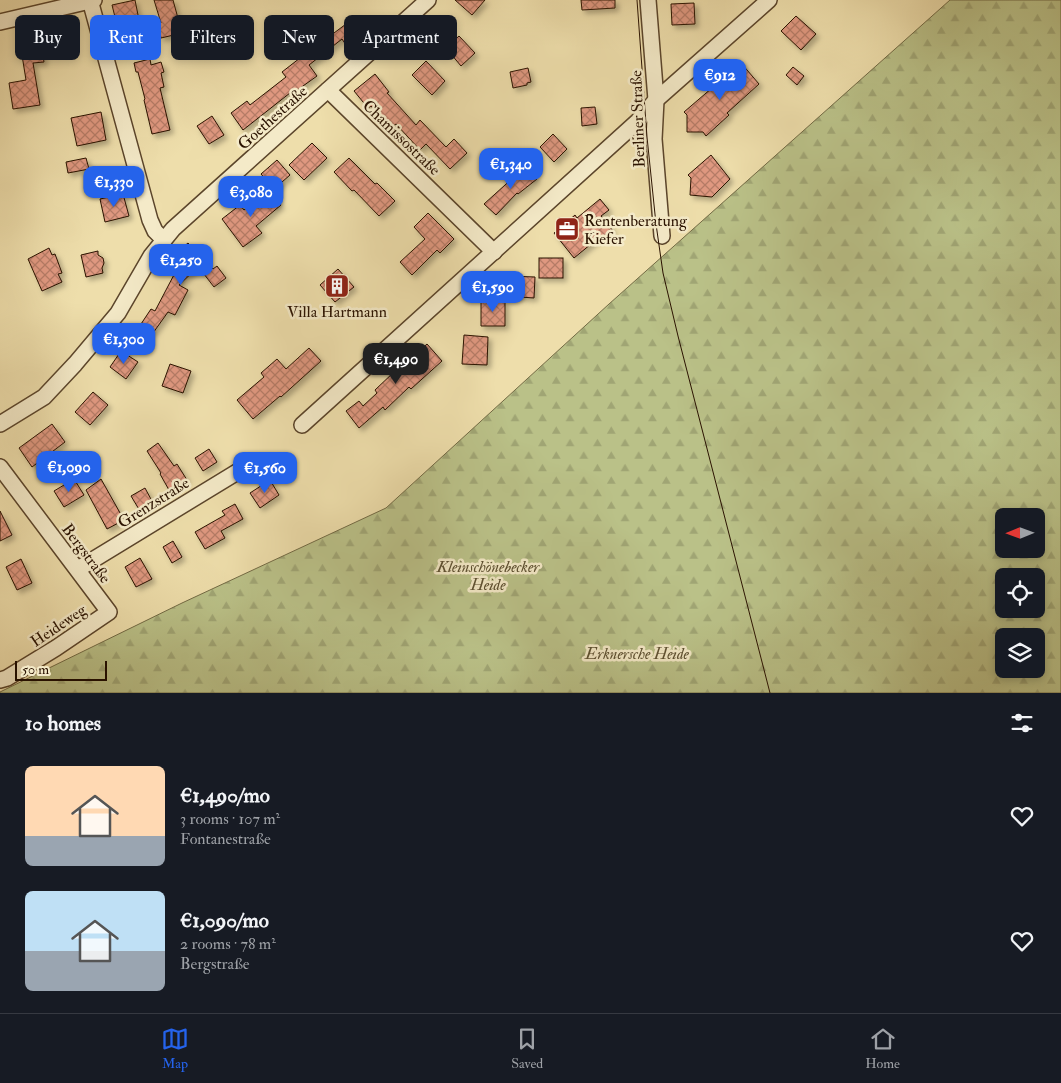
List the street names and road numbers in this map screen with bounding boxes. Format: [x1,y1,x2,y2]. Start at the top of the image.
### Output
street label: Berliner Straße [626,70,650,168]
street label: Goethestraße [234,81,312,154]
street label: Chamissostraße [358,96,445,180]
street label: Grenzstraße [114,473,193,533]
street label: Bergstraße [57,520,115,588]
street label: Heideweg [27,599,91,652]

